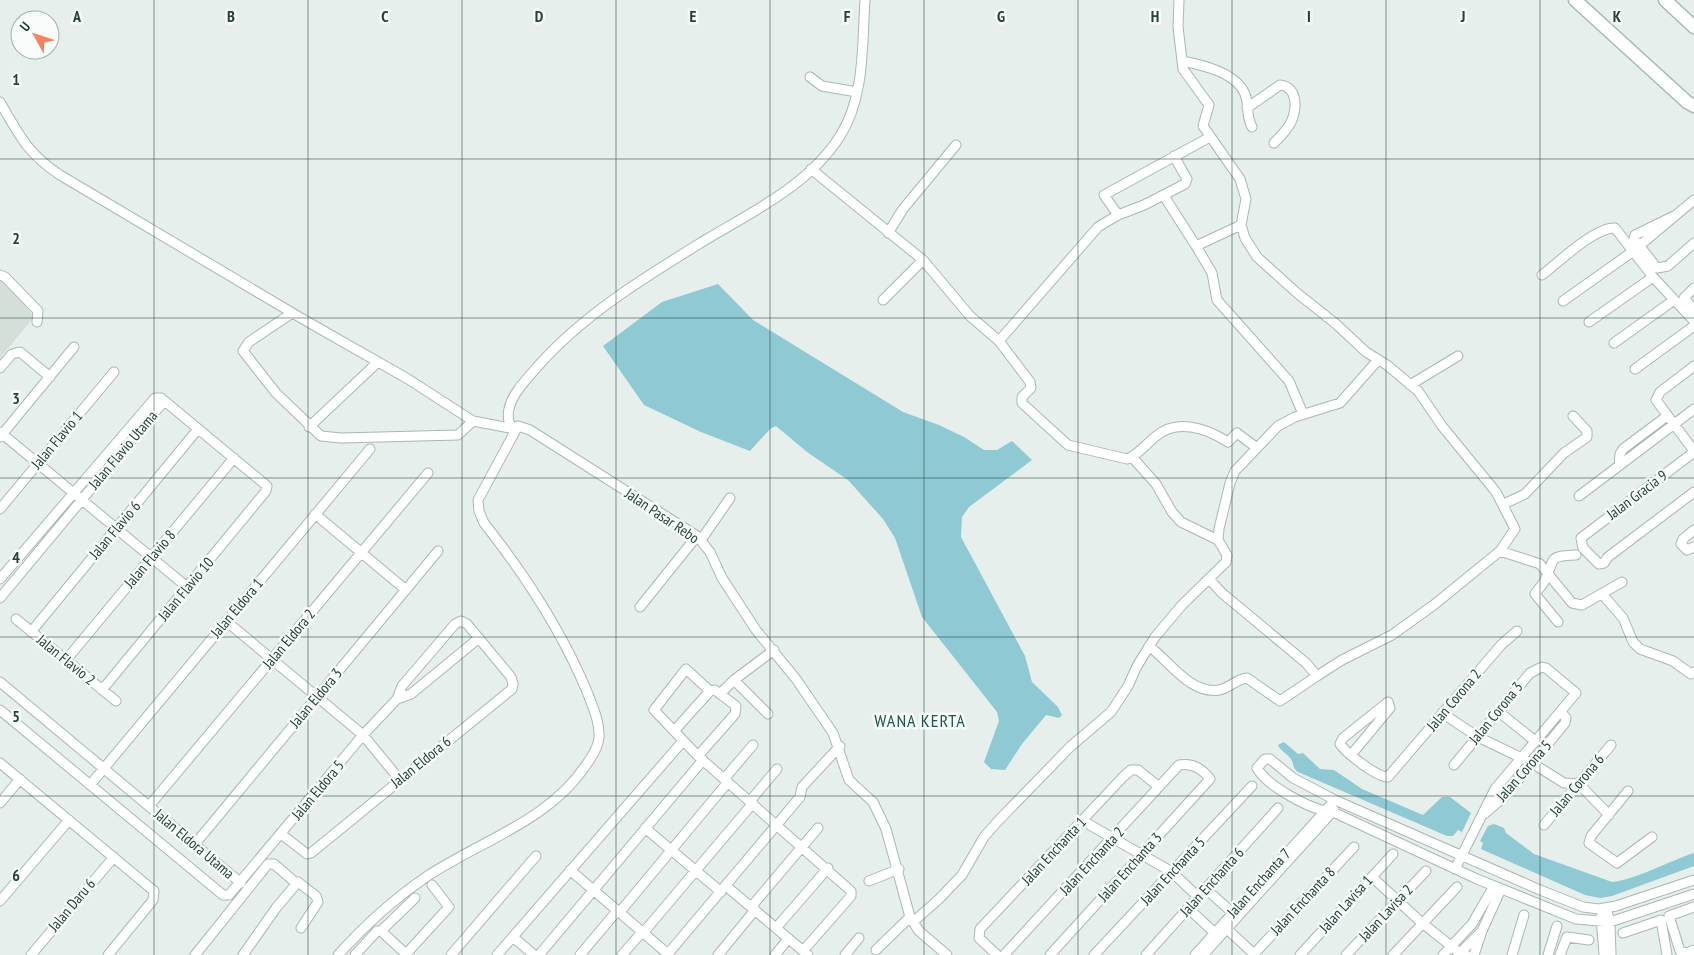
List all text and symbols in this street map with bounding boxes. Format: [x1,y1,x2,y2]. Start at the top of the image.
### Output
text: A [72,6,82,26]
text: B [227,6,235,26]
text: C [381,6,389,26]
text: D [535,6,544,26]
text: E [690,6,697,26]
text: F [844,6,851,26]
text: G [997,6,1005,26]
text: H [1151,6,1159,26]
text: I [1307,6,1311,26]
text: J [1460,6,1465,26]
text: K [1613,6,1622,26]
north arrow [10,10,60,60]
text: U [16,18,34,35]
text: 1 [12,69,20,89]
text: 2 [12,228,20,248]
text: 3 [12,388,20,408]
street label: Jalan Flavio Utama [84,406,161,494]
street label: Jalan Flavio 1 [26,407,86,473]
street label: Jalan Gracia 9 [1602,466,1671,524]
street label: Jalan Pasar Rebo [621,483,703,547]
street label: Jalan Flavio 6 [84,497,145,563]
street label: Jalan Flavio 8 [119,526,179,592]
text: 4 [12,547,20,567]
street label: Jalan Flavio 10 [153,553,218,625]
street label: Jalan Eldora 1 [206,574,267,642]
street label: Jalan Eldora 2 [258,605,319,673]
street label: Jalan Flavio 2 [32,630,100,689]
street label: Jalan Eldora 3 [285,664,346,732]
street label: Jalan Corona 2 [1422,665,1485,735]
street label: Jalan Corona 3 [1464,678,1527,749]
text: 5 [12,706,20,726]
district label: WANA KERTA [874,709,966,732]
street label: Jalan Eldora 6 [386,731,455,792]
street label: Jalan Corona 5 [1491,736,1555,806]
street label: Jalan Corona 6 [1545,750,1608,820]
street label: Jalan Eldora 5 [287,756,348,824]
street label: Jalan Eldora Utama [150,804,238,883]
street label: Jalan Enchanta 1 [1017,813,1090,889]
street label: Jalan Enchanta 2 [1055,823,1128,899]
street label: Jalan Enchanta 3 [1093,828,1166,906]
street label: Jalan Enchanta 5 [1136,833,1209,909]
street label: Jalan Enchanta 6 [1175,843,1248,921]
street label: Jalan Enchanta 7 [1222,844,1295,922]
street label: Jalan Enchanta 8 [1266,863,1339,939]
text: 6 [12,865,20,885]
street label: Jalan Lavisa 1 [1314,871,1376,937]
street label: Jalan Daru 6 [43,874,99,936]
street label: Jalan Lavisa 2 [1354,880,1417,946]

